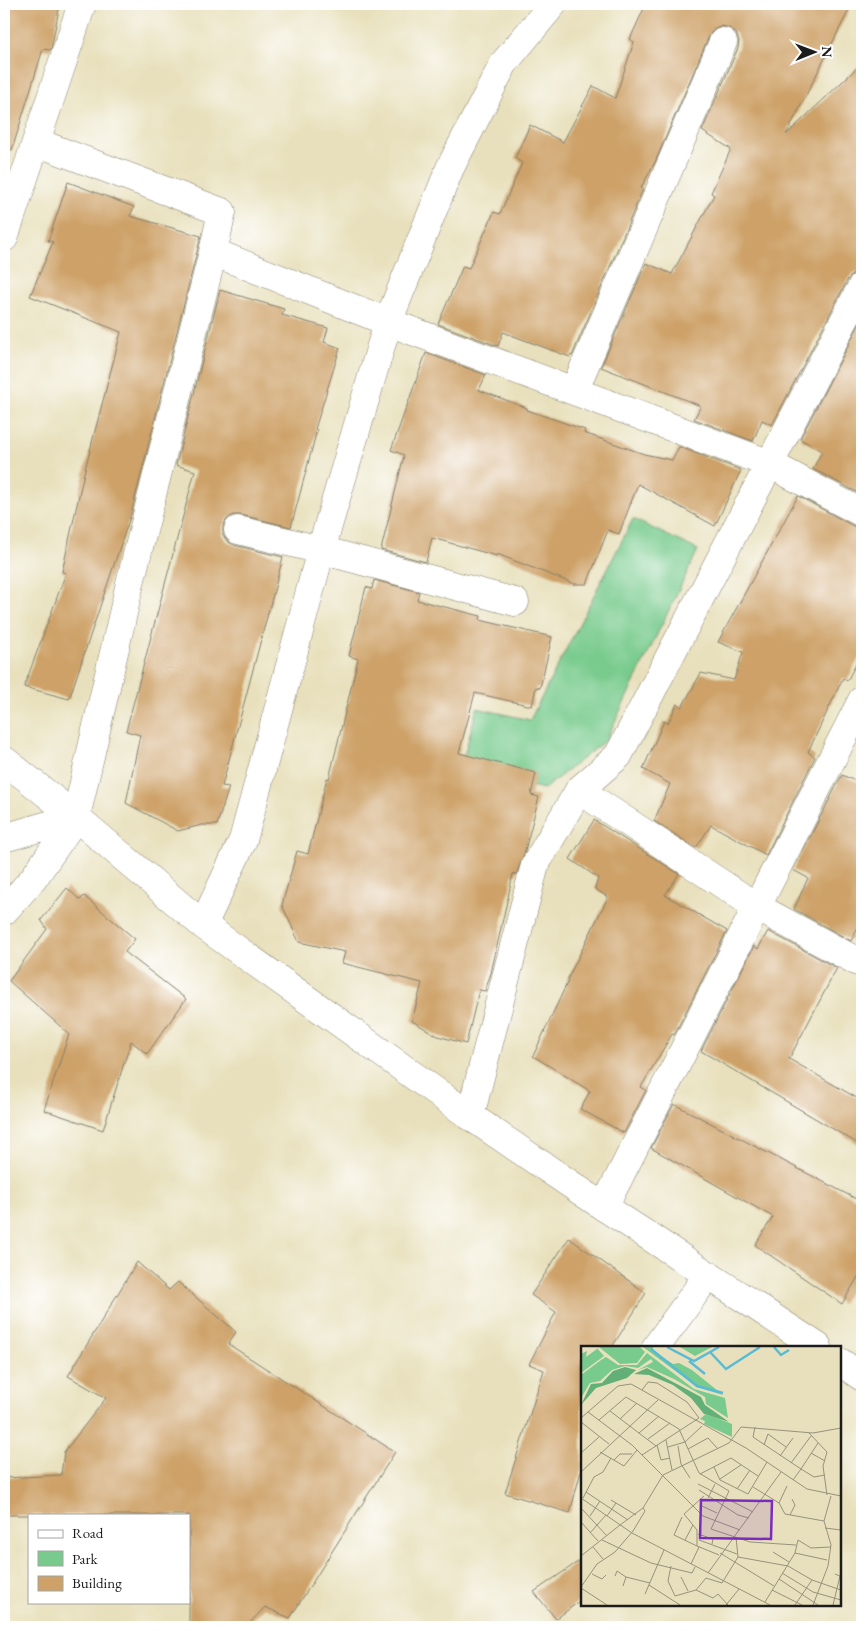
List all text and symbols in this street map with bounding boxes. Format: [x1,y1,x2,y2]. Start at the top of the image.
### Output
north arrow [788,28,838,78]
text: N [818,46,836,58]
inset map [581,1346,841,1606]
legend [28,1514,190,1604]
text: Road [72,1523,104,1542]
text: Park [72,1549,99,1568]
text: Building [72,1573,122,1592]

